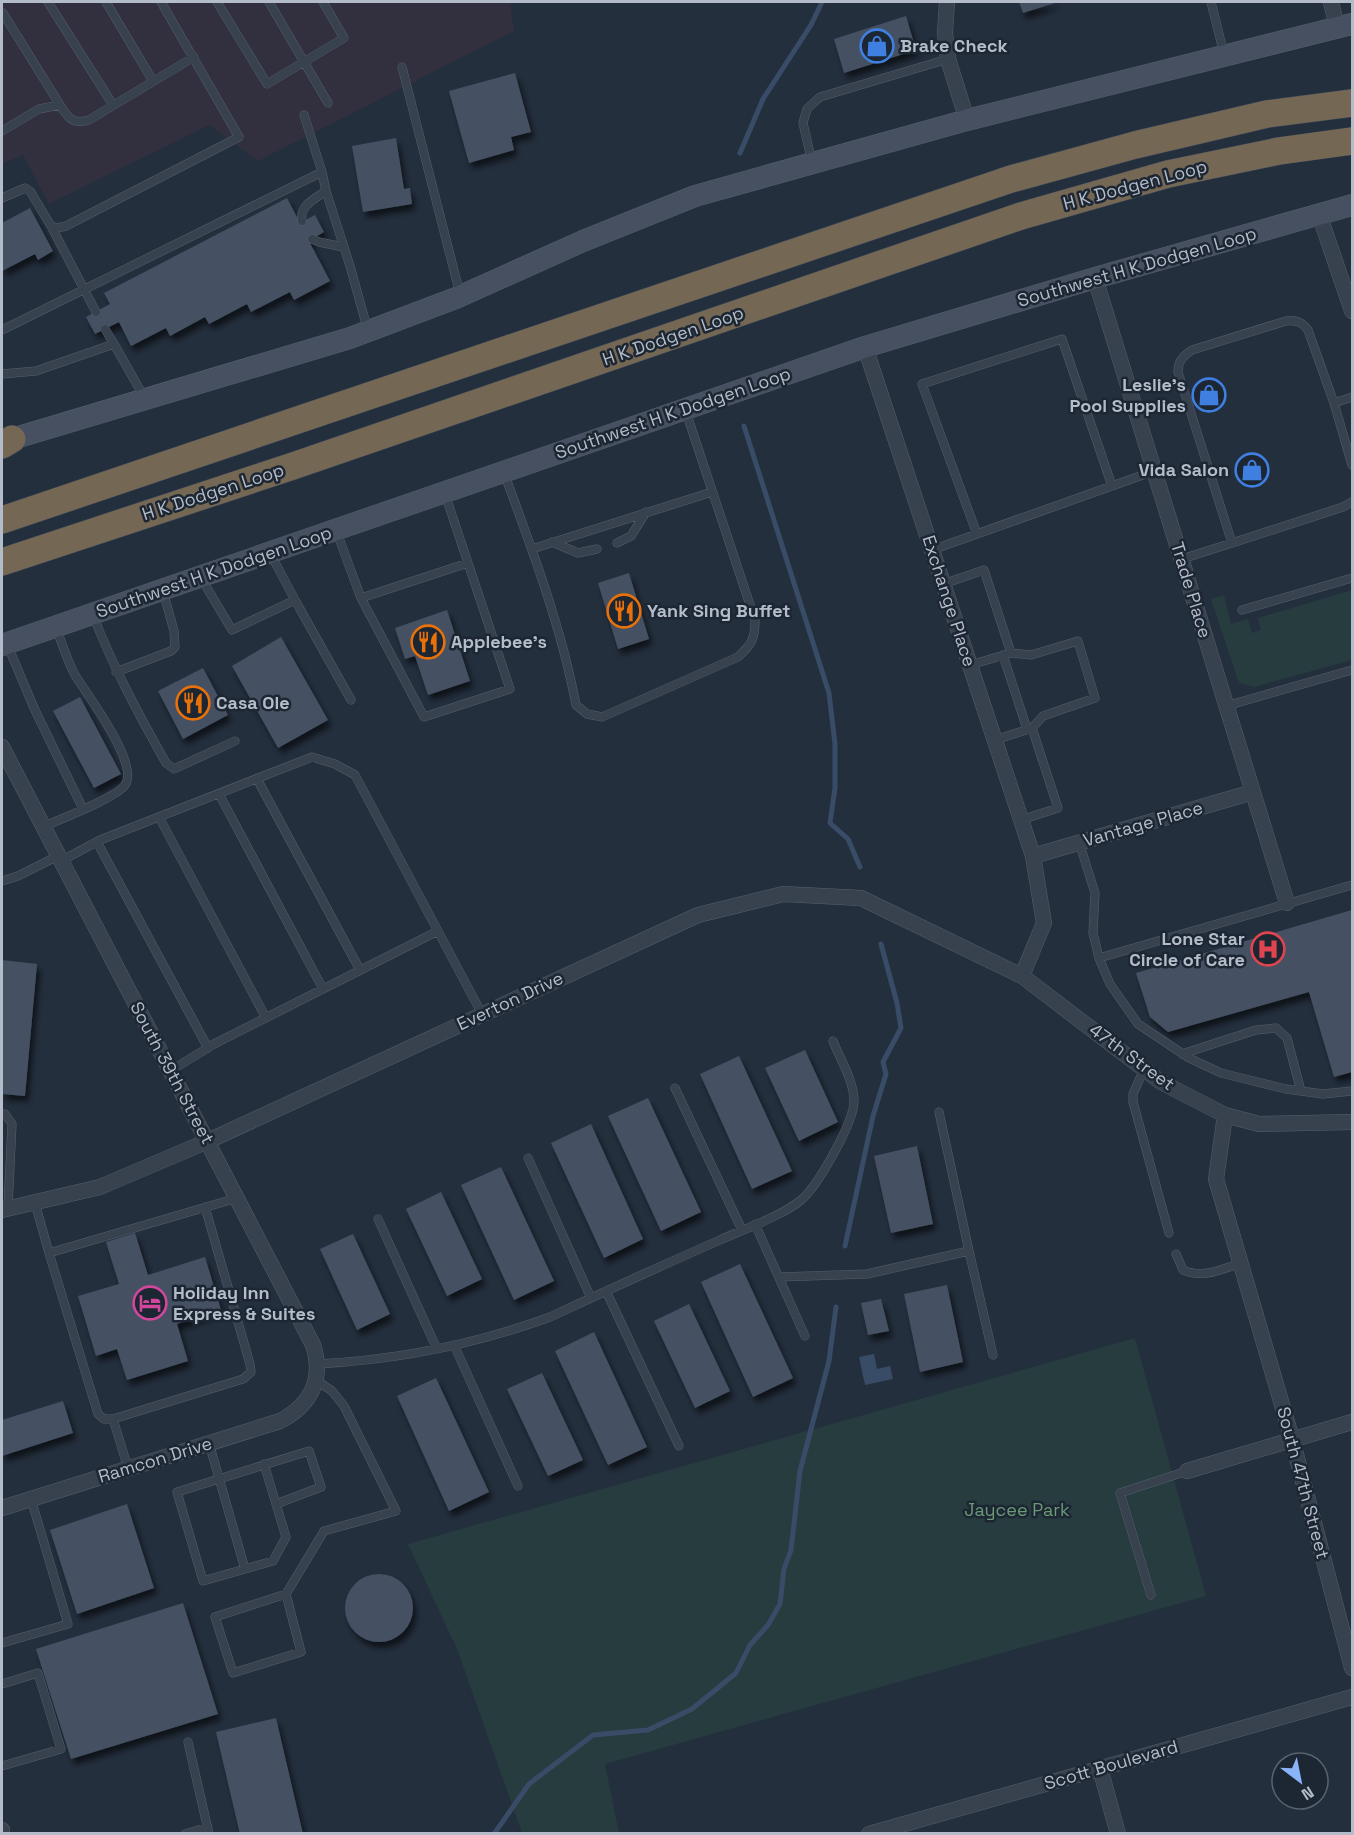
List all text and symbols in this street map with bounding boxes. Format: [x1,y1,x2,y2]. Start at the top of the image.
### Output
shop icon: Brake Check [859,28,895,64]
place label: Brake Check [900,34,1008,57]
street label: H K Dodgen Loop [1060,154,1209,215]
street label: Southwest H K Dodgen Loop [1015,221,1259,312]
street label: H K Dodgen Loop [599,301,747,371]
street label: Southwest H K Dodgen Loop [552,361,794,464]
place label: Leslie's Pool Supplies [1070,373,1186,417]
shop icon: Leslie's Pool Supplies [1191,377,1227,413]
shop icon: Vida Salon [1234,452,1270,488]
street label: H K Dodgen Loop [139,458,287,525]
place label: Vida Salon [1138,458,1229,481]
street label: Southwest H K Dodgen Loop [93,520,335,623]
street label: Exchange Place [917,532,982,670]
street label: Trade Place [1166,539,1217,641]
restaurant icon: Yank Sing Buffet [606,593,642,629]
place label: Yank Sing Buffet [647,599,791,622]
restaurant icon: Applebee's [410,624,446,660]
place label: Applebee's [451,630,547,653]
restaurant icon: Casa Ole [175,685,211,721]
place label: Casa Ole [216,691,290,714]
street label: Vantage Place [1080,795,1205,852]
place label: Lone Star Circle of Care [1129,927,1245,971]
hospital icon: Lone Star Circle of Care [1250,931,1286,967]
street label: Everton Drive [453,966,567,1035]
street label: South 39th Street [125,998,220,1148]
street label: 47th Street [1085,1018,1179,1095]
place label: Holiday Inn Express & Suites [173,1281,315,1325]
hotel icon: Holiday Inn Express & Suites [132,1285,168,1321]
street label: South 47th Street [1272,1404,1335,1562]
street label: Ramcon Drive [95,1431,215,1488]
park label: Jaycee Park [964,1498,1070,1521]
street label: Scott Boulevard [1041,1734,1180,1795]
north arrow [1270,1751,1330,1811]
text: N [1298,1782,1318,1805]

